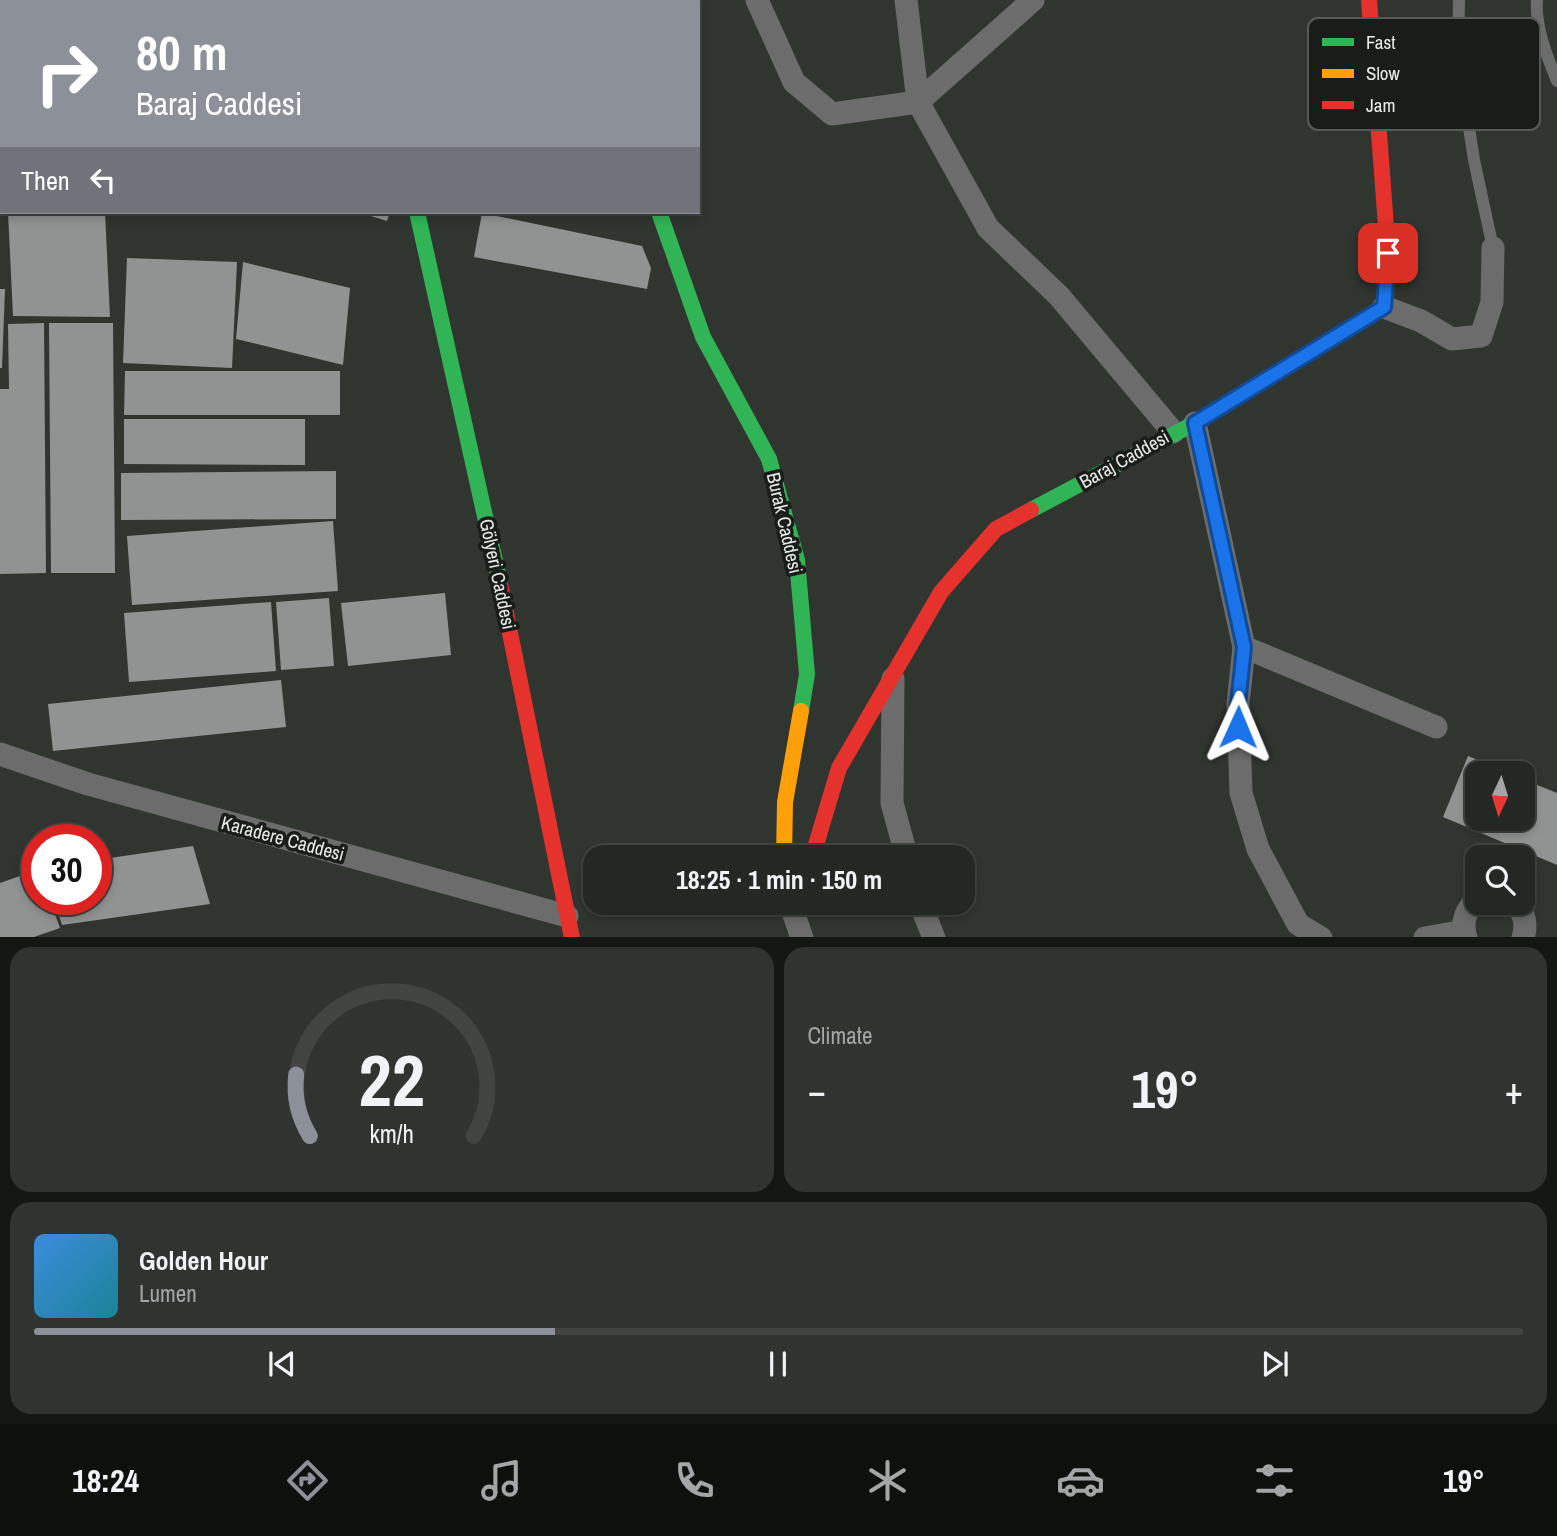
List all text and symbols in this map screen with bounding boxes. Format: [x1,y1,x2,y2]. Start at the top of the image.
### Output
legend [1308,18,1540,130]
text: 80 m [136,19,228,85]
icon: right [21,28,112,119]
text: Fast [1366,29,1396,55]
text: Slow [1366,60,1401,86]
text: Baraj Caddesi [136,82,302,125]
text: Jam [1366,92,1395,118]
icon: left [84,161,122,199]
text: Then [21,163,70,198]
pin [1358,223,1418,283]
icon: arrive [1369,234,1407,272]
street label: Baraj Caddesi [1075,424,1173,494]
street label: Burak Caddesi [761,470,809,576]
street label: Gölyeri Caddesi [474,516,522,632]
position arrow [1201,690,1275,764]
north arrow [1465,761,1535,831]
map controls [1465,761,1535,915]
street label: Karadere Caddesi [219,809,347,867]
speed limit sign: 30 [21,824,112,915]
button: search [1465,845,1535,915]
text: 18:25 · 1 min · 150 m [676,862,882,897]
text: Climate [808,1020,872,1051]
text: 22 [359,1031,425,1129]
text: 19° [1131,1054,1199,1124]
text: − [808,1065,826,1116]
text: + [1505,1065,1523,1116]
text: km/h [370,1116,414,1150]
text: Golden Hour [139,1243,268,1278]
text: Lumen [139,1278,197,1309]
icon: previous [263,1345,301,1383]
icon: pause [759,1345,797,1383]
icon: next [1256,1345,1294,1383]
icon: directions [283,1456,332,1505]
icon: music [477,1456,526,1505]
icon: phone [670,1456,719,1505]
icon: climate [863,1456,912,1505]
icon: car [1056,1456,1105,1505]
icon: filters [1250,1456,1299,1505]
text: 18:24 [72,1459,139,1502]
text: 19° [1443,1459,1485,1502]

